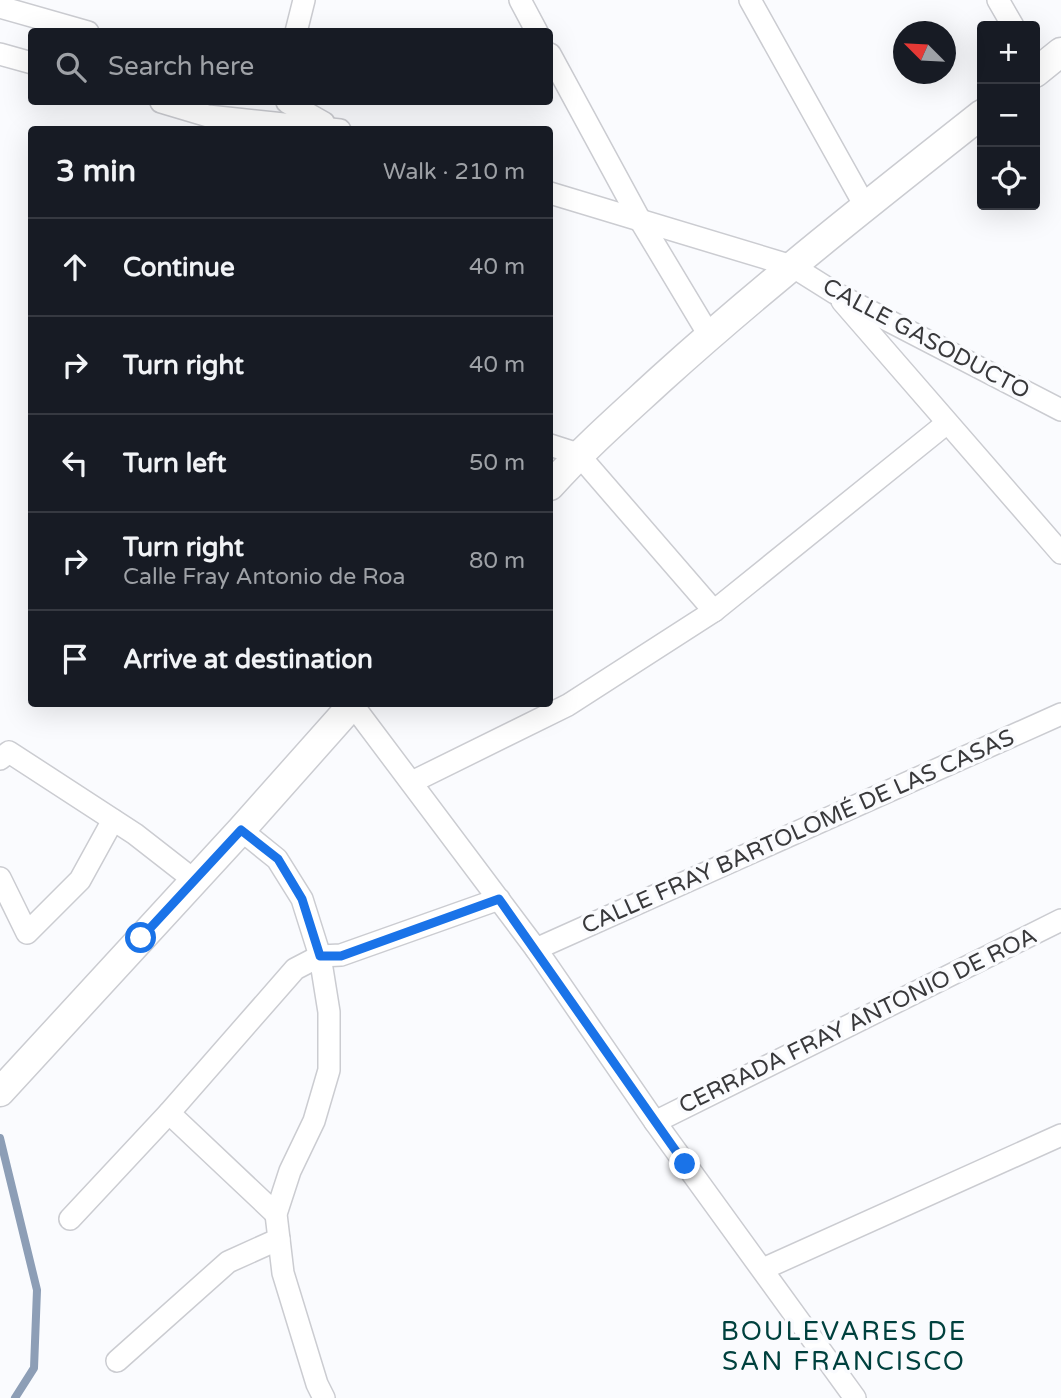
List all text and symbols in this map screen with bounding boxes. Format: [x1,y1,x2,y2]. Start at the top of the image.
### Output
north arrow [893,21,956,84]
map controls [977,21,1040,210]
button: + [977,21,1040,84]
search box [28,28,553,105]
icon: search [52,48,90,86]
text: Search here [108,51,254,82]
button: − [977,84,1040,147]
button: locate [977,147,1040,210]
text: 3 min [56,153,136,190]
text: Walk · 210 m [383,158,525,186]
icon: ahead [56,248,94,286]
text: Continue [123,252,235,283]
text: 40 m [469,253,525,281]
street label: CALLE GASODUCTO [818,273,1034,405]
icon: right [56,346,94,384]
text: Turn right [123,350,244,381]
text: 40 m [469,351,525,379]
icon: left [56,444,94,482]
text: Turn left [123,448,226,479]
text: 50 m [469,449,525,477]
text: Turn right [123,532,244,563]
icon: right [56,542,94,580]
text: 80 m [469,547,525,575]
text: Calle Fray Antonio de Roa [123,563,405,591]
icon: arrive [56,640,94,678]
text: Arrive at destination [123,644,373,675]
street label: CALLE FRAY BARTOLOMÉ DE LAS CASAS [578,724,1018,940]
route start [125,922,156,953]
street label: CERRADA FRAY ANTONIO DE ROA [674,922,1042,1120]
route end [669,1148,700,1179]
district label: BOULEVARES DE SAN FRANCISCO [721,1316,967,1377]

